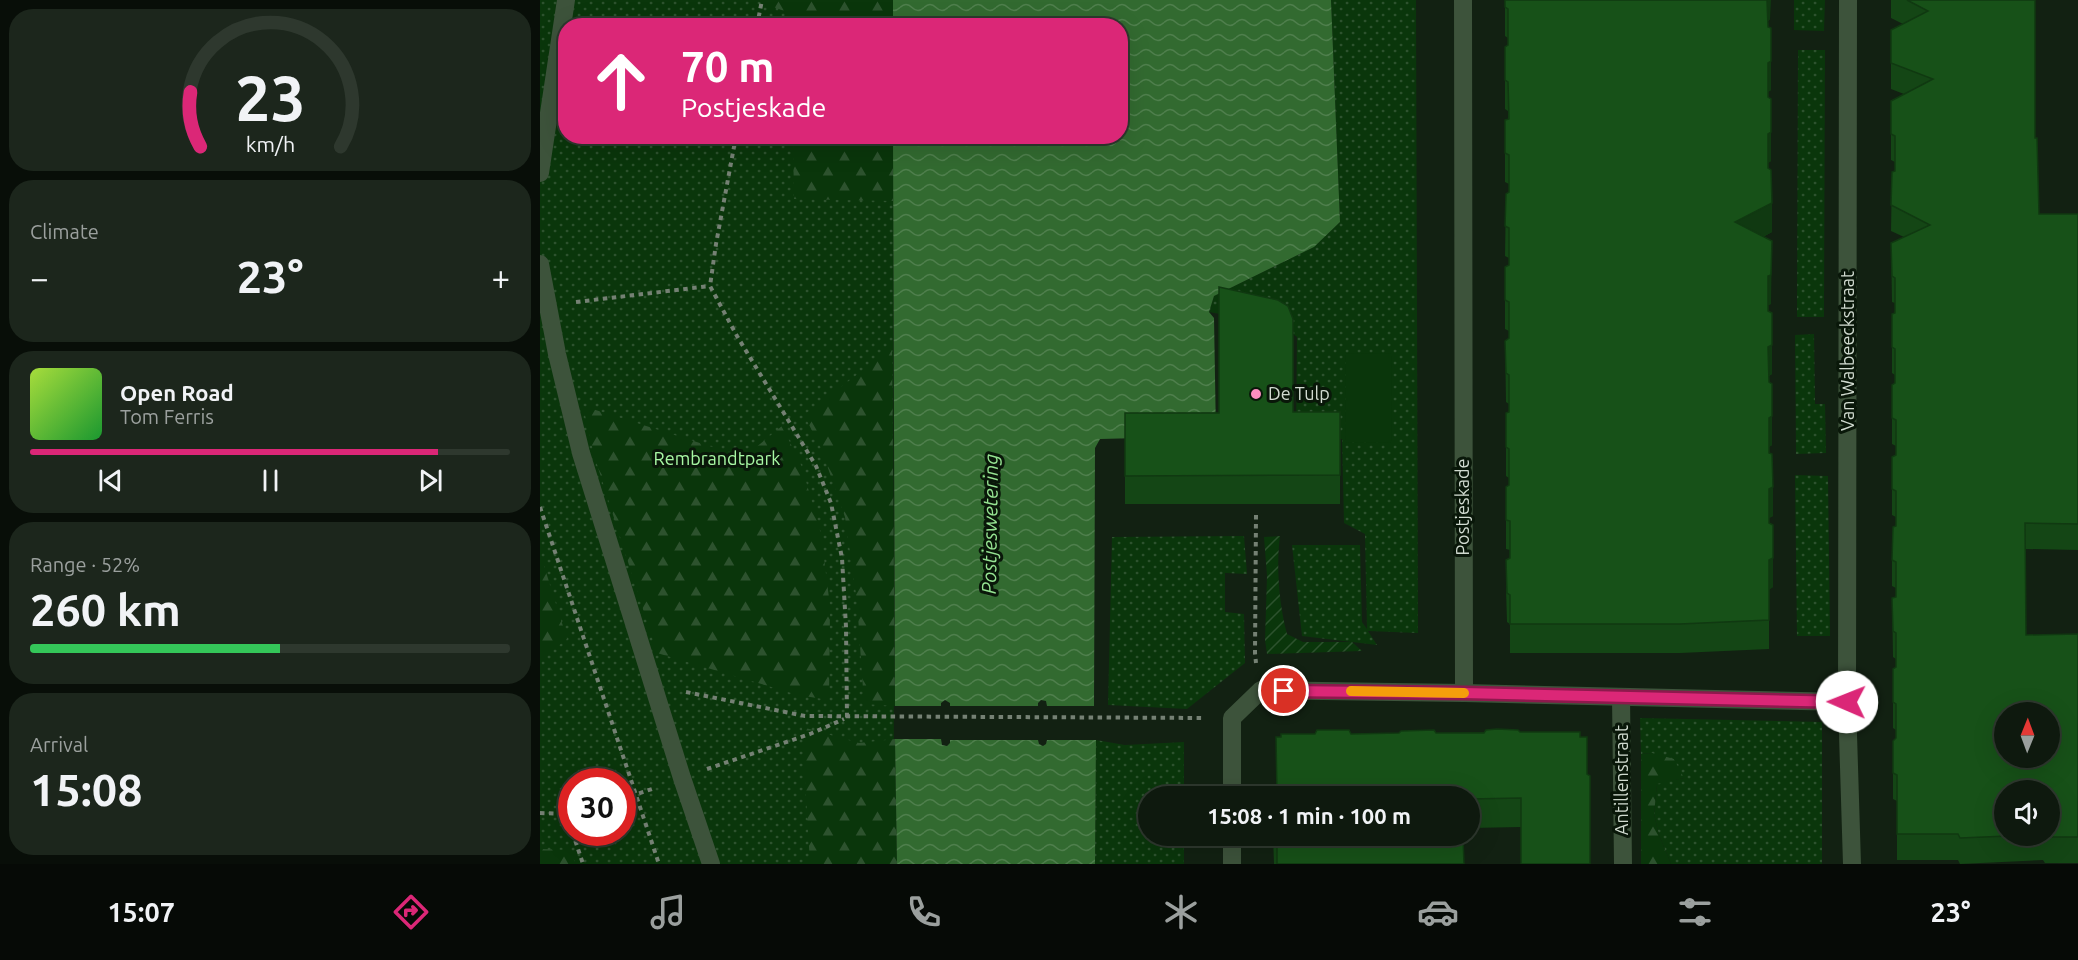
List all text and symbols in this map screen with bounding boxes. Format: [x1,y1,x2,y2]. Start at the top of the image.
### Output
icon: ahead [582,42,660,120]
text: 70 m [681,43,775,90]
text: 23 [235,63,305,133]
text: Postjeskade [681,92,826,122]
text: km/h [245,132,295,156]
text: Climate [30,220,99,243]
text: 23° [237,251,303,302]
text: − [30,259,49,296]
text: + [491,259,510,296]
street label: Van Walbeeckstraat [1837,271,1857,431]
text: Open Road [120,380,234,405]
place label: De Tulp [1268,383,1330,403]
marker: De Tulp [1249,387,1263,401]
text: Tom Ferris [120,405,214,428]
park label: Rembrandtpark [654,448,780,468]
water label: Postjeswetering [977,453,1002,594]
street label: Postjeskade [1452,459,1472,555]
icon: previous [94,464,127,497]
icon: pause [254,464,287,497]
icon: next [414,464,447,497]
text: Range · 52% [30,553,140,576]
text: 260 km [30,584,181,635]
pin [1258,665,1309,716]
position arrow [1815,670,1879,734]
icon: arrive [1267,674,1300,707]
north arrow [1994,702,2060,768]
map controls [1994,702,2060,846]
street label: Antillenstraat [1611,725,1631,835]
text: Arrival [30,733,88,756]
text: 15:08 [30,764,143,815]
speed limit sign: 30 [558,768,636,846]
button: sound [1994,780,2060,846]
text: 15:08 · 1 min · 100 m [1207,803,1411,828]
icon: directions [390,891,432,933]
icon: music [647,891,689,933]
icon: phone [903,891,945,933]
icon: climate [1160,891,1202,933]
icon: car [1417,891,1459,933]
icon: filters [1674,891,1716,933]
text: 15:07 [107,897,175,927]
text: 23° [1931,897,1971,927]

